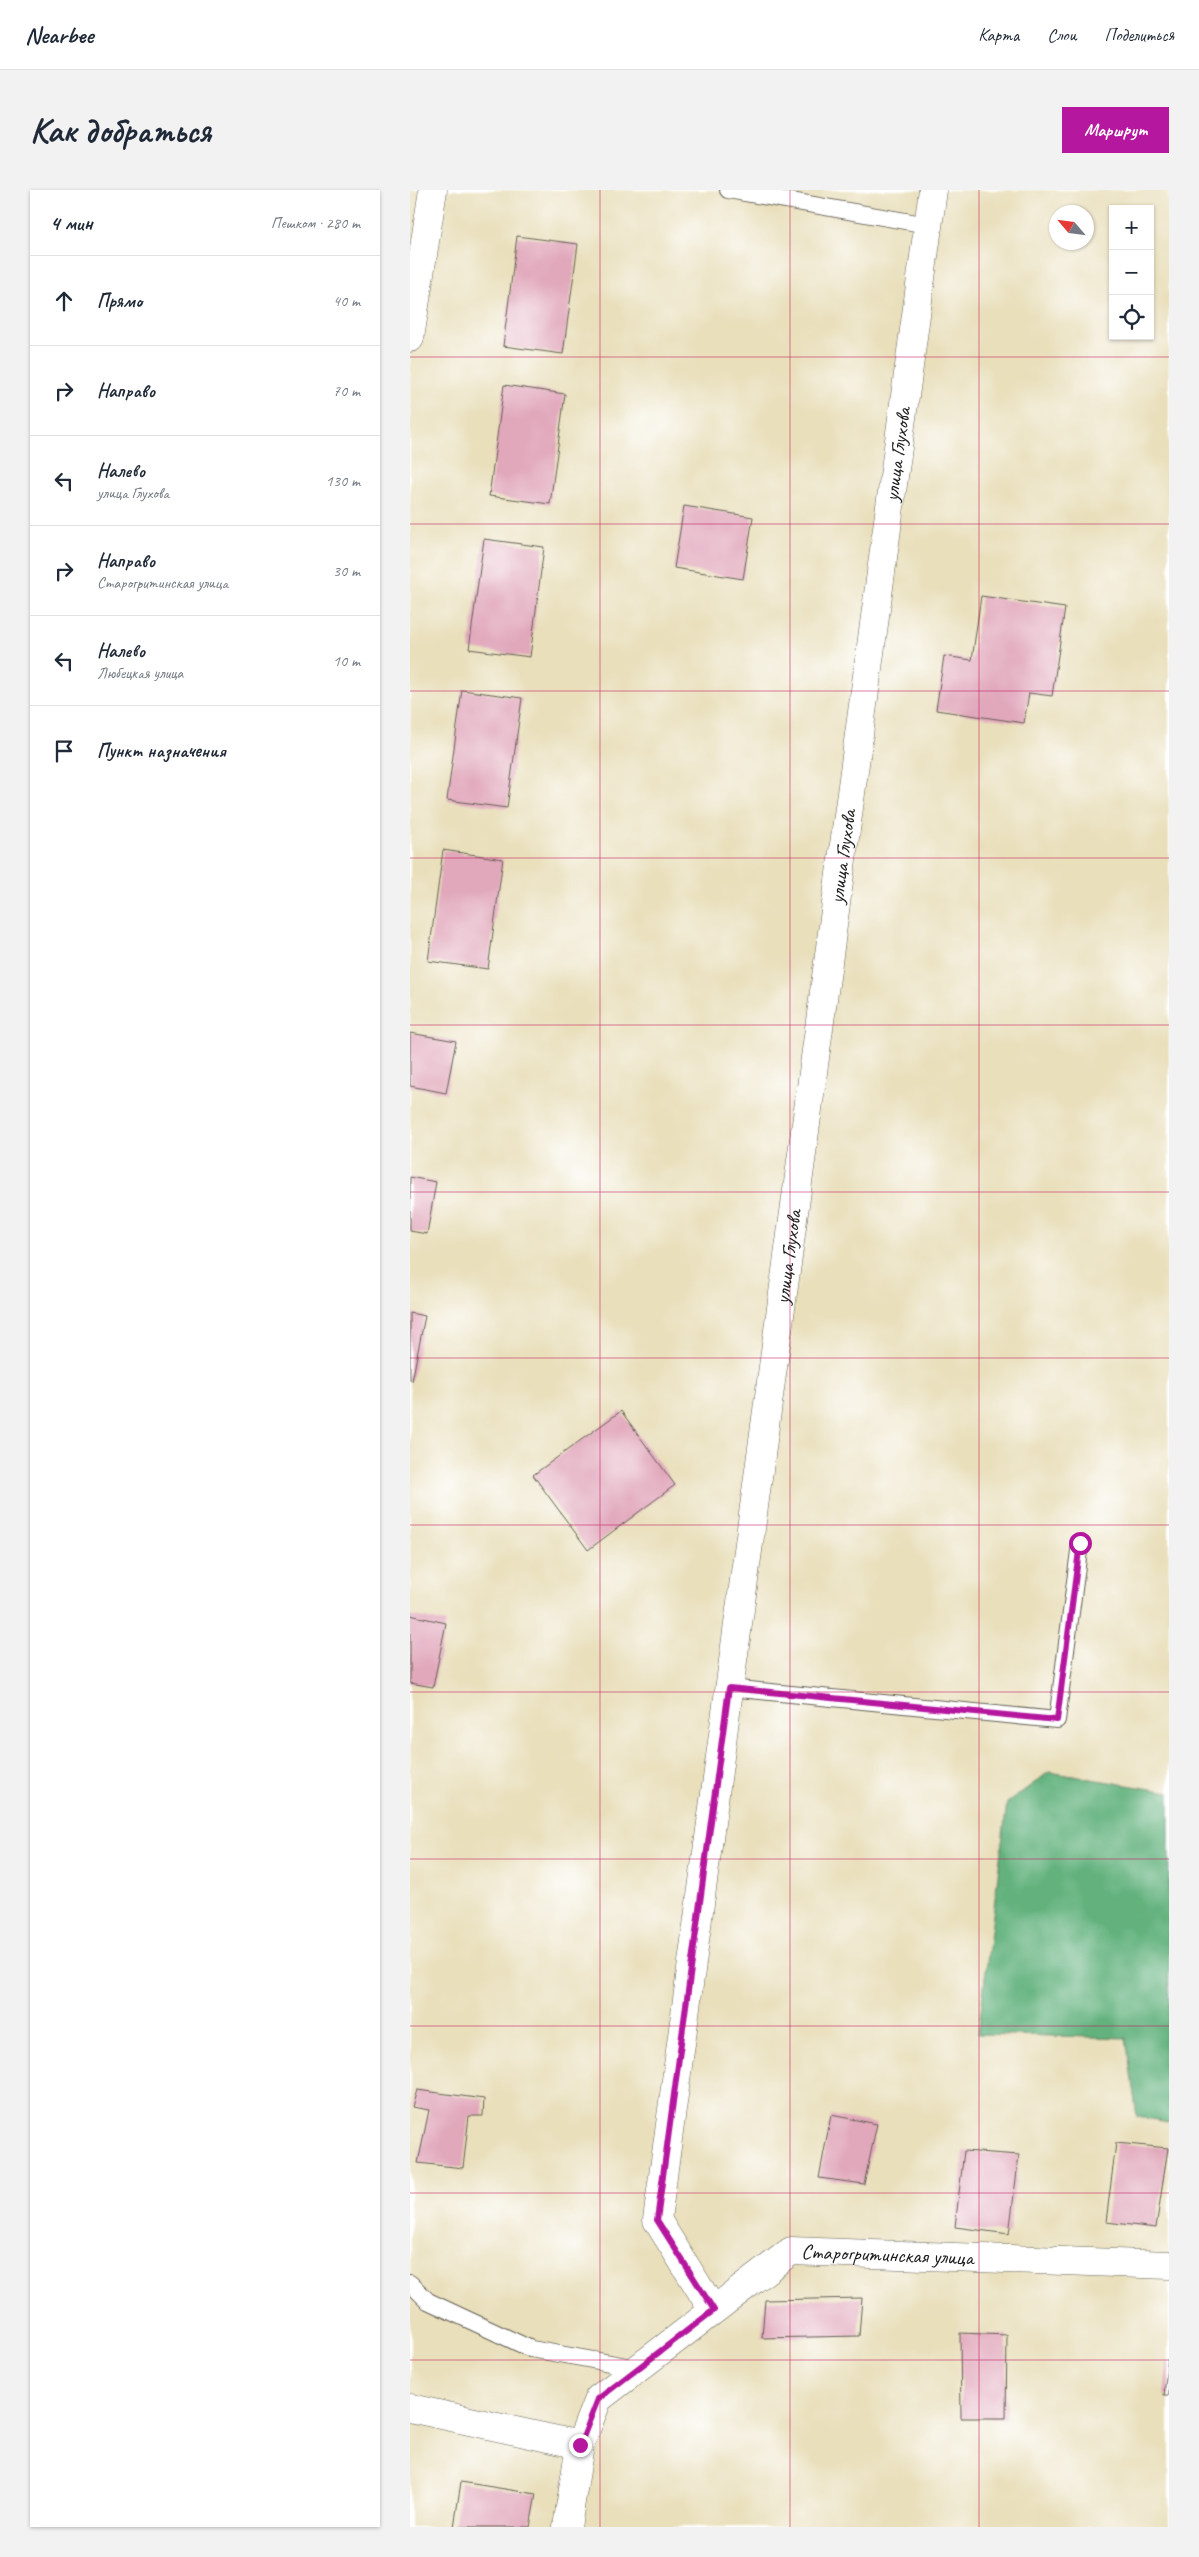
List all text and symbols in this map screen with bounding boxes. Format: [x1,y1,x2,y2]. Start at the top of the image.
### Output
text: Nearbee [25,20,93,50]
text: Карта [978,24,1019,46]
text: Слои [1047,24,1076,46]
text: Поделиться [1104,24,1174,46]
button: Маршрут [1062,107,1169,153]
text: Как добраться [30,108,211,153]
north arrow [1049,205,1094,250]
map controls [1109,205,1154,340]
button: + [1109,205,1154,250]
text: 4 мин [50,210,93,236]
text: Пешком · 280 m [271,213,360,233]
button: − [1109,250,1154,295]
icon: ahead [50,287,78,315]
text: Прямо [97,289,142,313]
text: 40 m [333,291,360,311]
button: locate [1109,295,1154,340]
icon: right [50,377,78,405]
text: Направо [97,379,155,403]
text: 70 m [333,381,360,401]
street label: улица Глухова [878,403,917,505]
text: Налево [97,459,145,483]
icon: left [50,467,78,495]
text: 130 m [326,471,360,491]
text: улица Глухова [97,483,169,503]
text: Направо [97,549,155,573]
icon: right [50,557,78,585]
text: 30 m [333,561,360,581]
text: Старогритинская улица [97,573,228,593]
text: Налево [97,639,145,663]
icon: left [50,647,78,675]
text: 10 m [333,651,360,671]
text: Любецкая улица [97,663,183,683]
icon: arrive [50,737,78,765]
text: Пункт назначения [97,739,226,763]
street label: улица Глухова [823,806,862,907]
street label: улица Глухова [768,1206,808,1307]
route start [1069,1532,1092,1555]
street label: Старогритинская улица [801,2238,976,2271]
route end [569,2434,592,2457]

